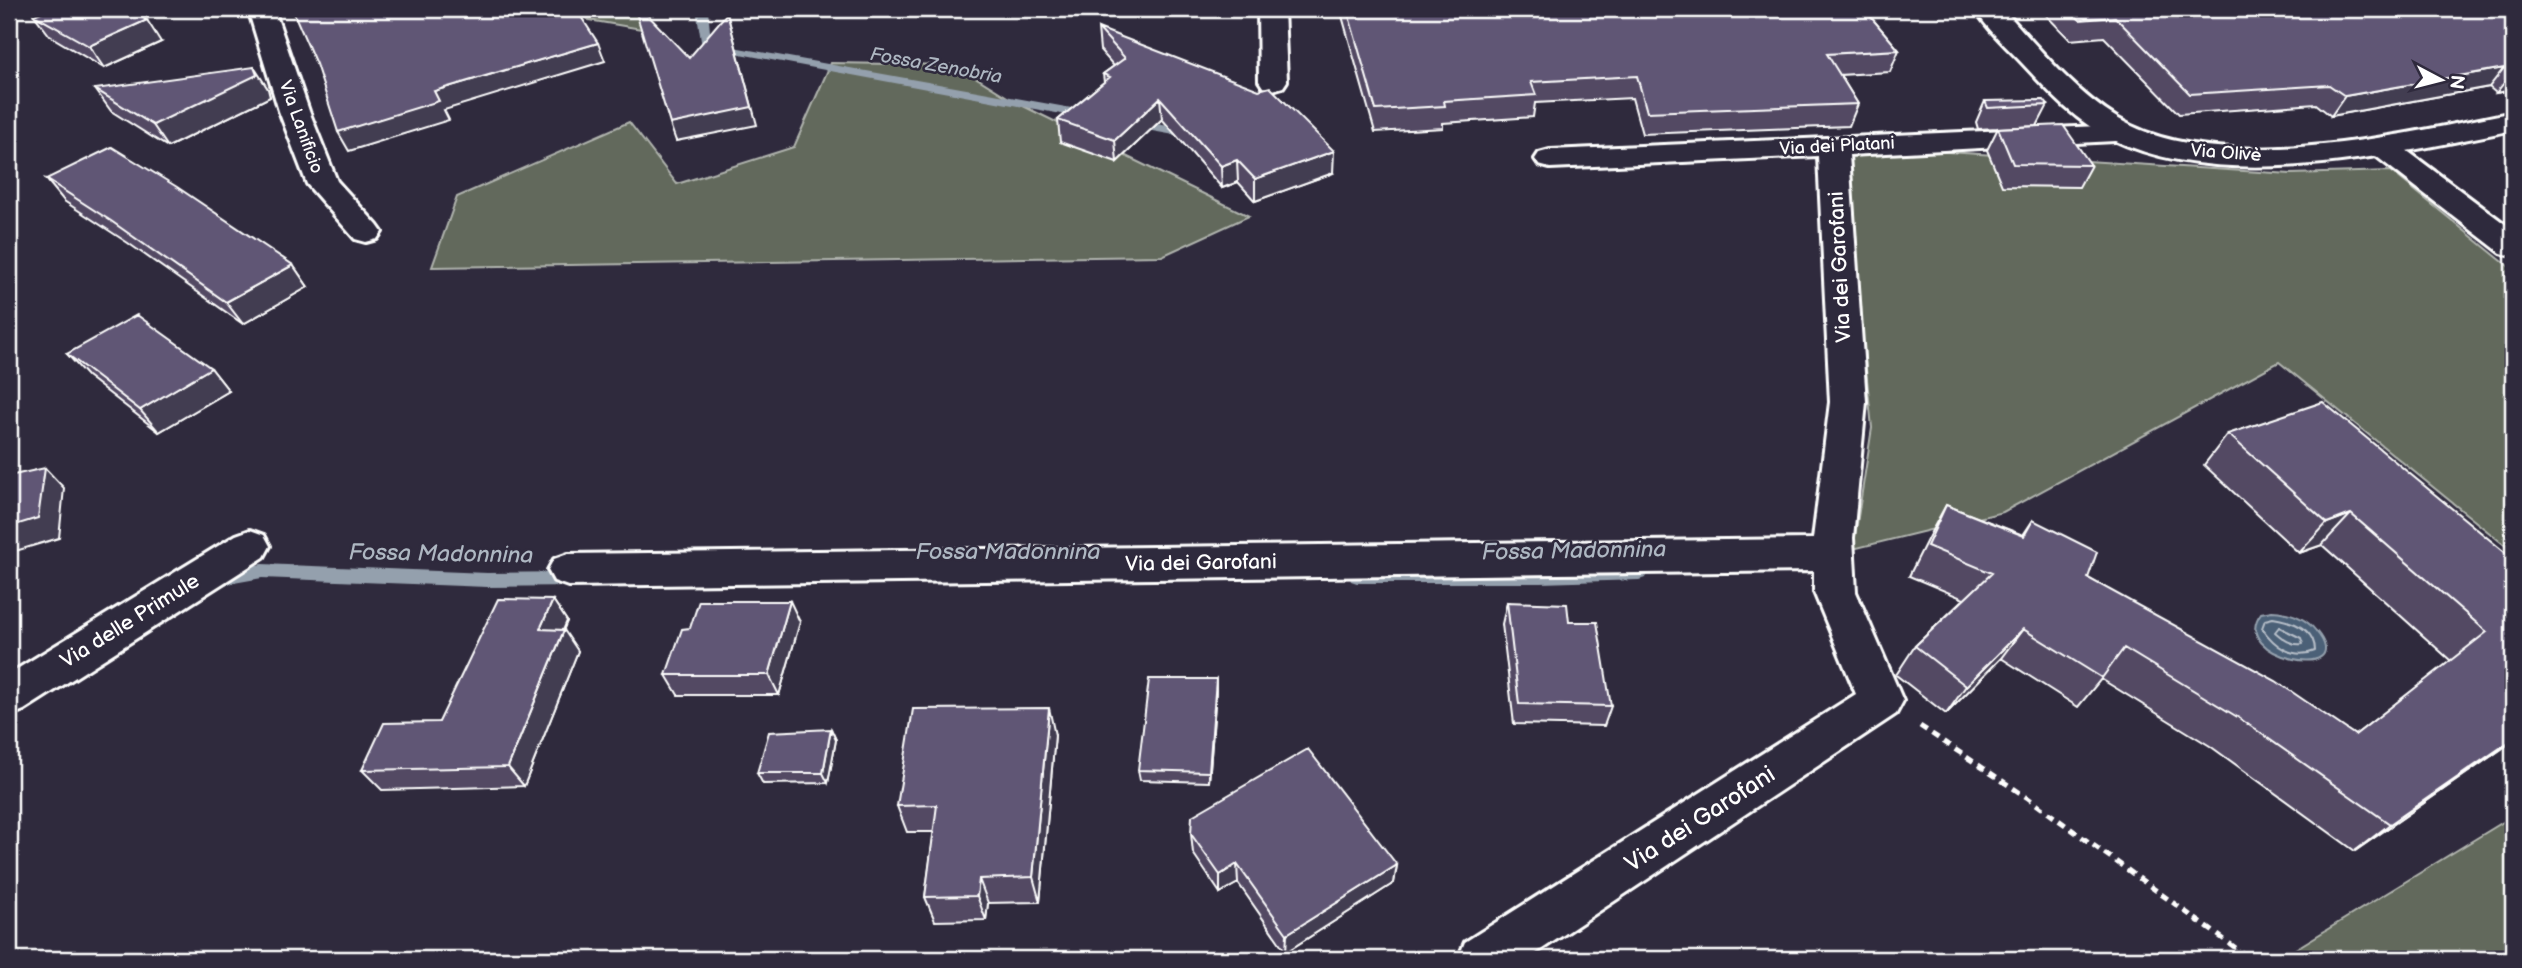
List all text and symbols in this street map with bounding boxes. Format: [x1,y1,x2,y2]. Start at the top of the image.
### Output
water label: Fossa Zenobria [868,43,1004,89]
north arrow [2406,46,2476,116]
text: N [2444,73,2469,90]
street label: Via Lanificio [274,78,328,176]
street label: Via dei Platani [1779,132,1895,160]
street label: Via Olivè [2190,140,2262,166]
street label: Via dei Garofani [1824,191,1856,343]
water label: Fossa Madonnina [1481,535,1667,567]
water label: Fossa Madonnina [348,538,534,570]
water label: Fossa Madonnina [916,538,1101,566]
street label: Via dei Garofani [1125,549,1277,577]
street label: Via delle Primule [56,568,204,674]
street label: Via dei Garofani [1619,760,1781,878]

